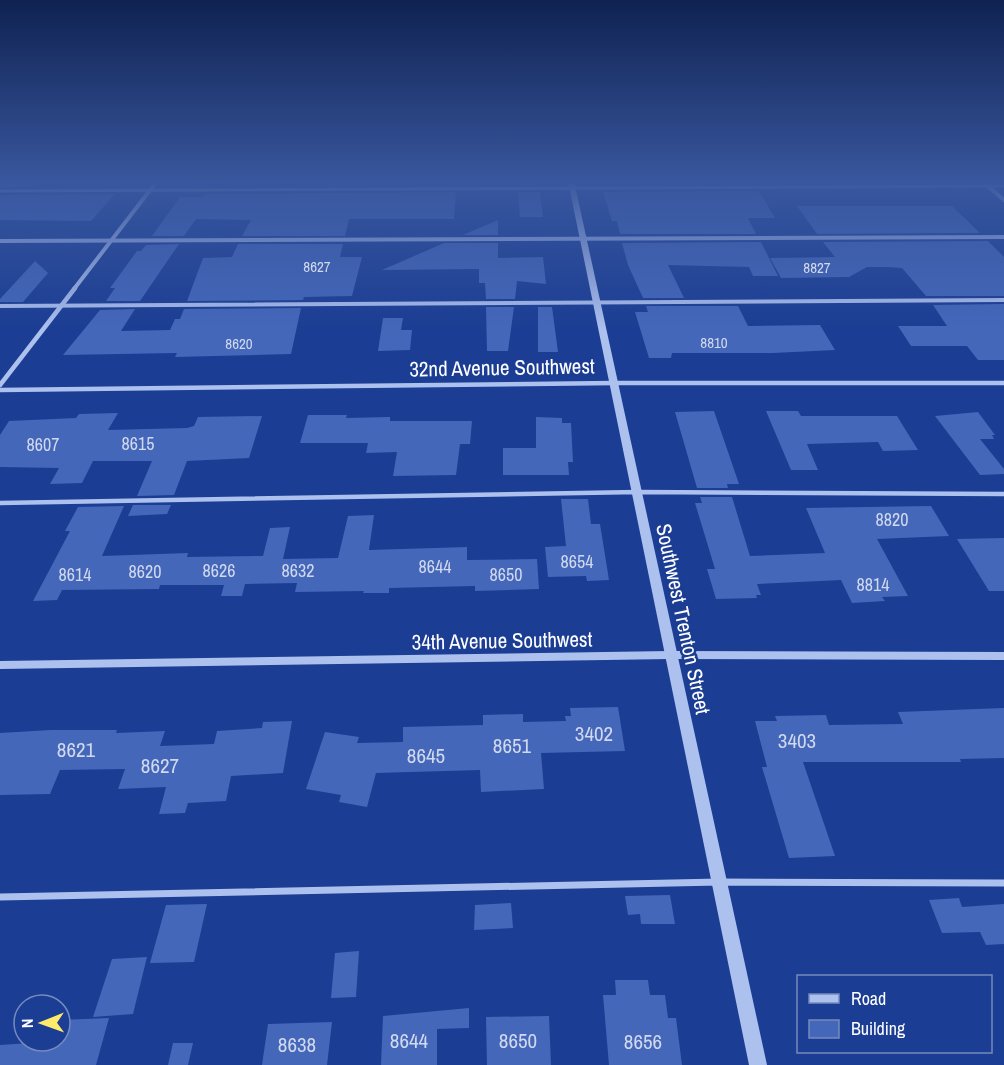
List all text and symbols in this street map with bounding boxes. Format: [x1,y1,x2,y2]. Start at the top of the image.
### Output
house number: 8627 [303,256,331,277]
house number: 8827 [803,257,831,278]
house number: 8810 [700,332,728,353]
house number: 8620 [225,333,253,354]
street label: 32nd Avenue Southwest [409,351,595,384]
house number: 8615 [122,431,154,456]
house number: 8607 [27,432,59,457]
house number: 8820 [876,507,908,532]
street label: Southwest Trenton Street [649,521,718,717]
house number: 8654 [561,549,593,574]
house number: 8644 [419,554,451,579]
house number: 8626 [203,558,235,583]
house number: 8632 [282,558,314,583]
house number: 8620 [129,559,161,584]
house number: 8614 [59,562,91,587]
house number: 8650 [490,562,522,587]
house number: 8814 [857,572,889,597]
street label: 34th Avenue Southwest [411,624,593,657]
house number: 3402 [575,719,613,748]
house number: 3403 [778,726,816,755]
house number: 8651 [493,731,532,760]
house number: 8621 [57,735,96,764]
house number: 8645 [407,741,445,770]
house number: 8627 [141,751,179,780]
legend [797,975,992,1053]
text: Road [851,986,886,1011]
north arrow [12,993,72,1053]
text: Building [851,1016,906,1041]
text: N [16,1018,38,1028]
house number: 8644 [390,1026,429,1055]
house number: 8650 [499,1026,537,1055]
house number: 8656 [624,1027,662,1056]
house number: 8638 [278,1030,316,1059]

